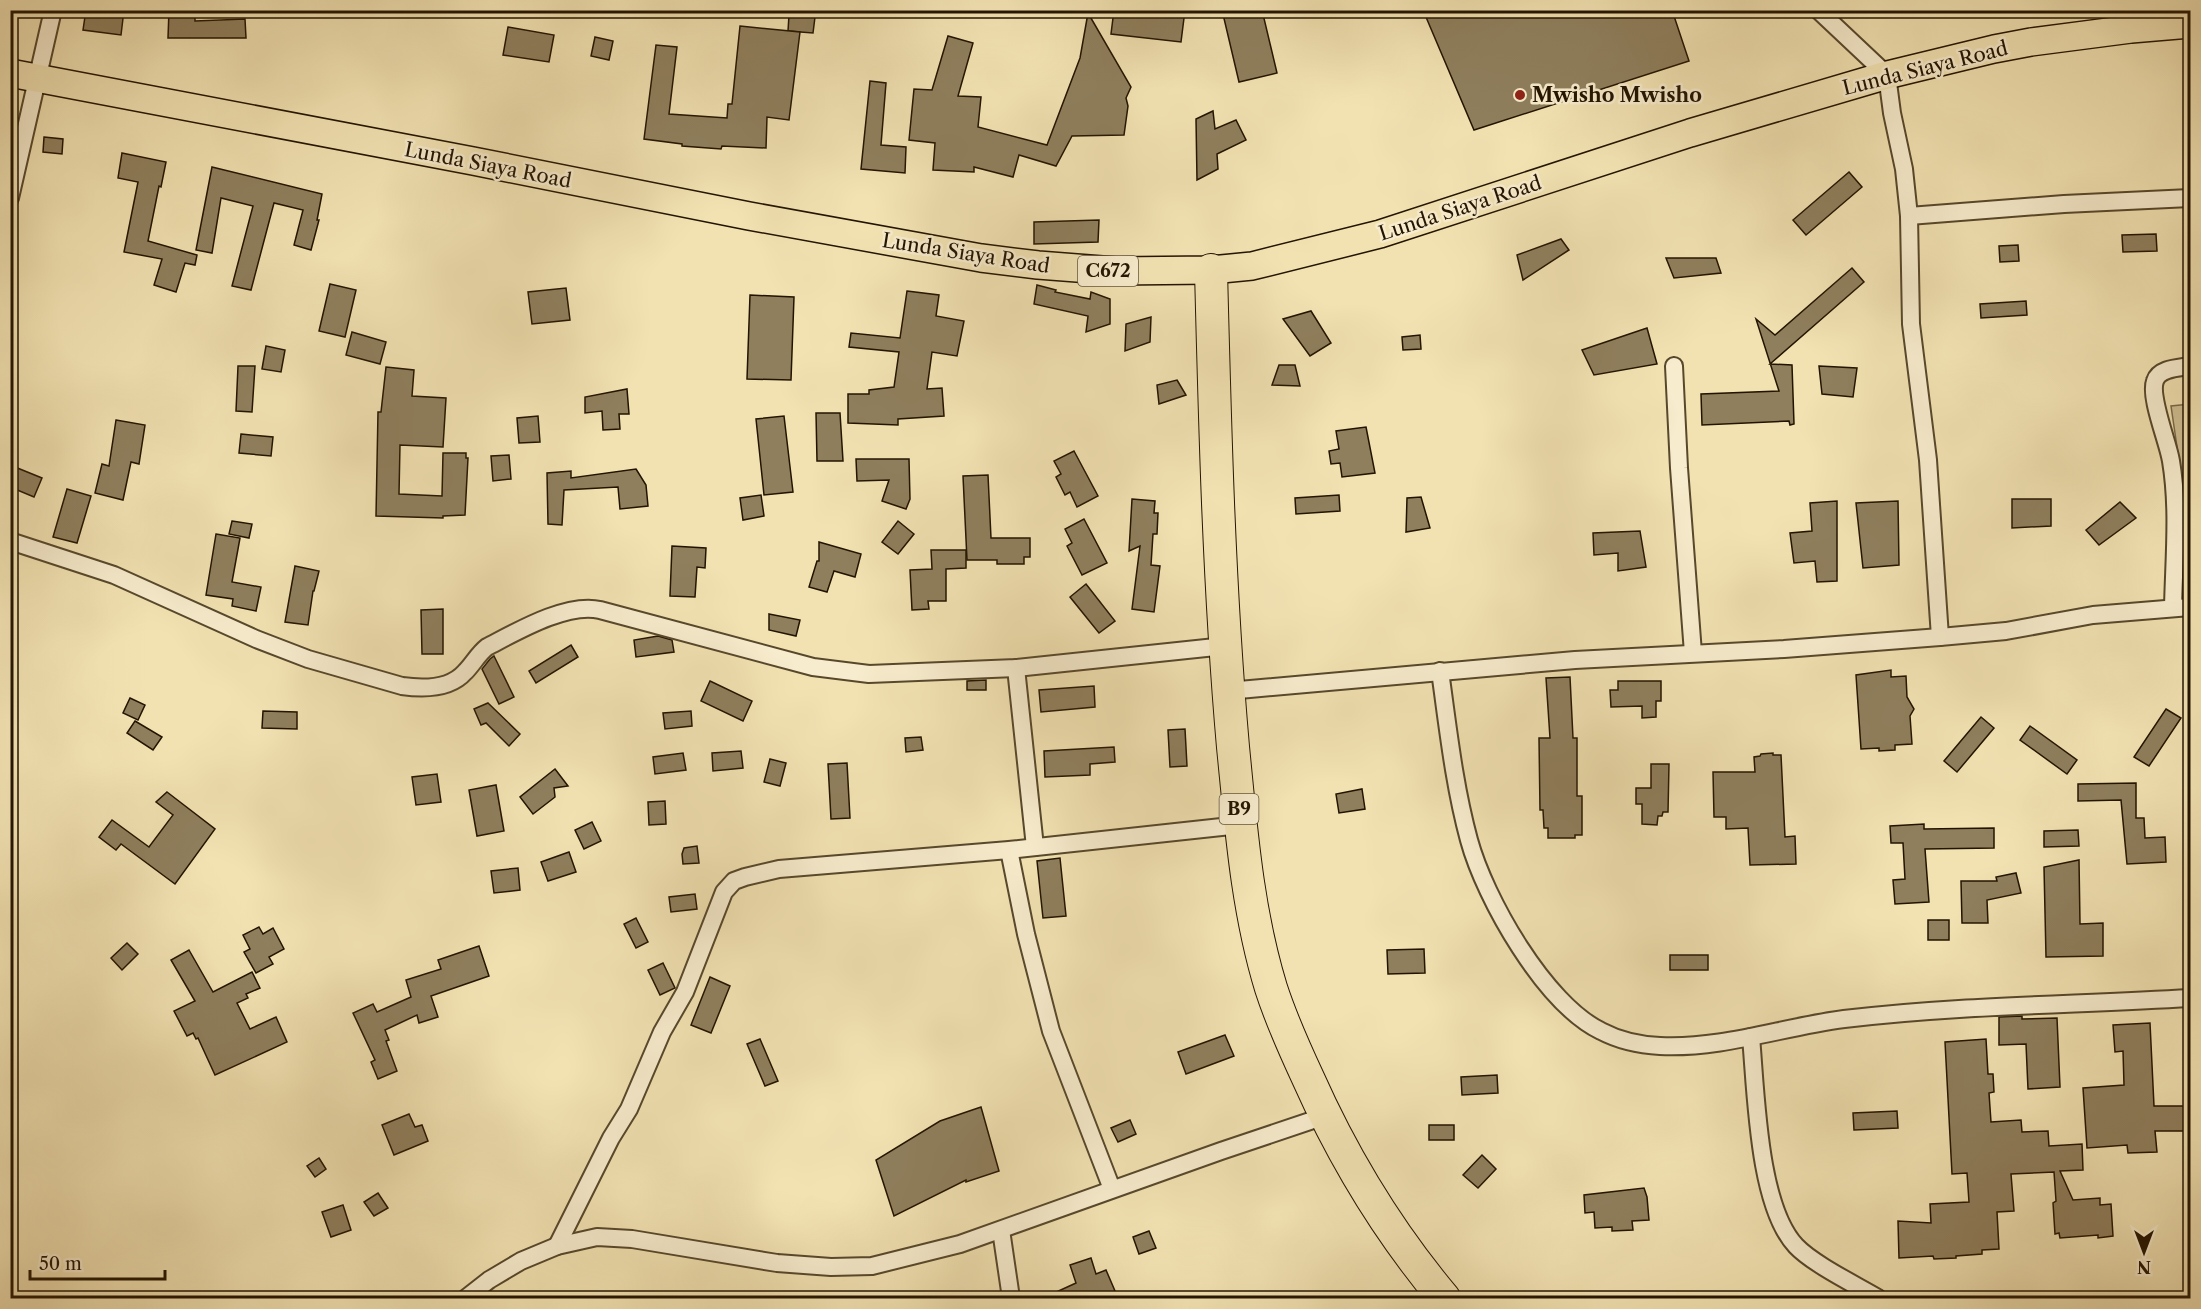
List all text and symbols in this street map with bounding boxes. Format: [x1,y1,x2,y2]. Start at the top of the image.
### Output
street label: Lunda Siaya Road [1840,36,2010,100]
place label: Mwisho Mwisho [1532,83,1702,107]
marker: Mwisho Mwisho [1513,88,1527,102]
street label: Lunda Siaya Road [402,137,574,193]
street label: Lunda Siaya Road [1376,170,1544,246]
street label: Lunda Siaya Road [880,228,1052,278]
road number: C672 [1078,256,1138,286]
road number: B9 [1220,794,1258,824]
north arrow [2114,1222,2174,1282]
scale bar [30,1243,165,1281]
text: 50 m [39,1253,82,1275]
text: N [2137,1257,2151,1277]

